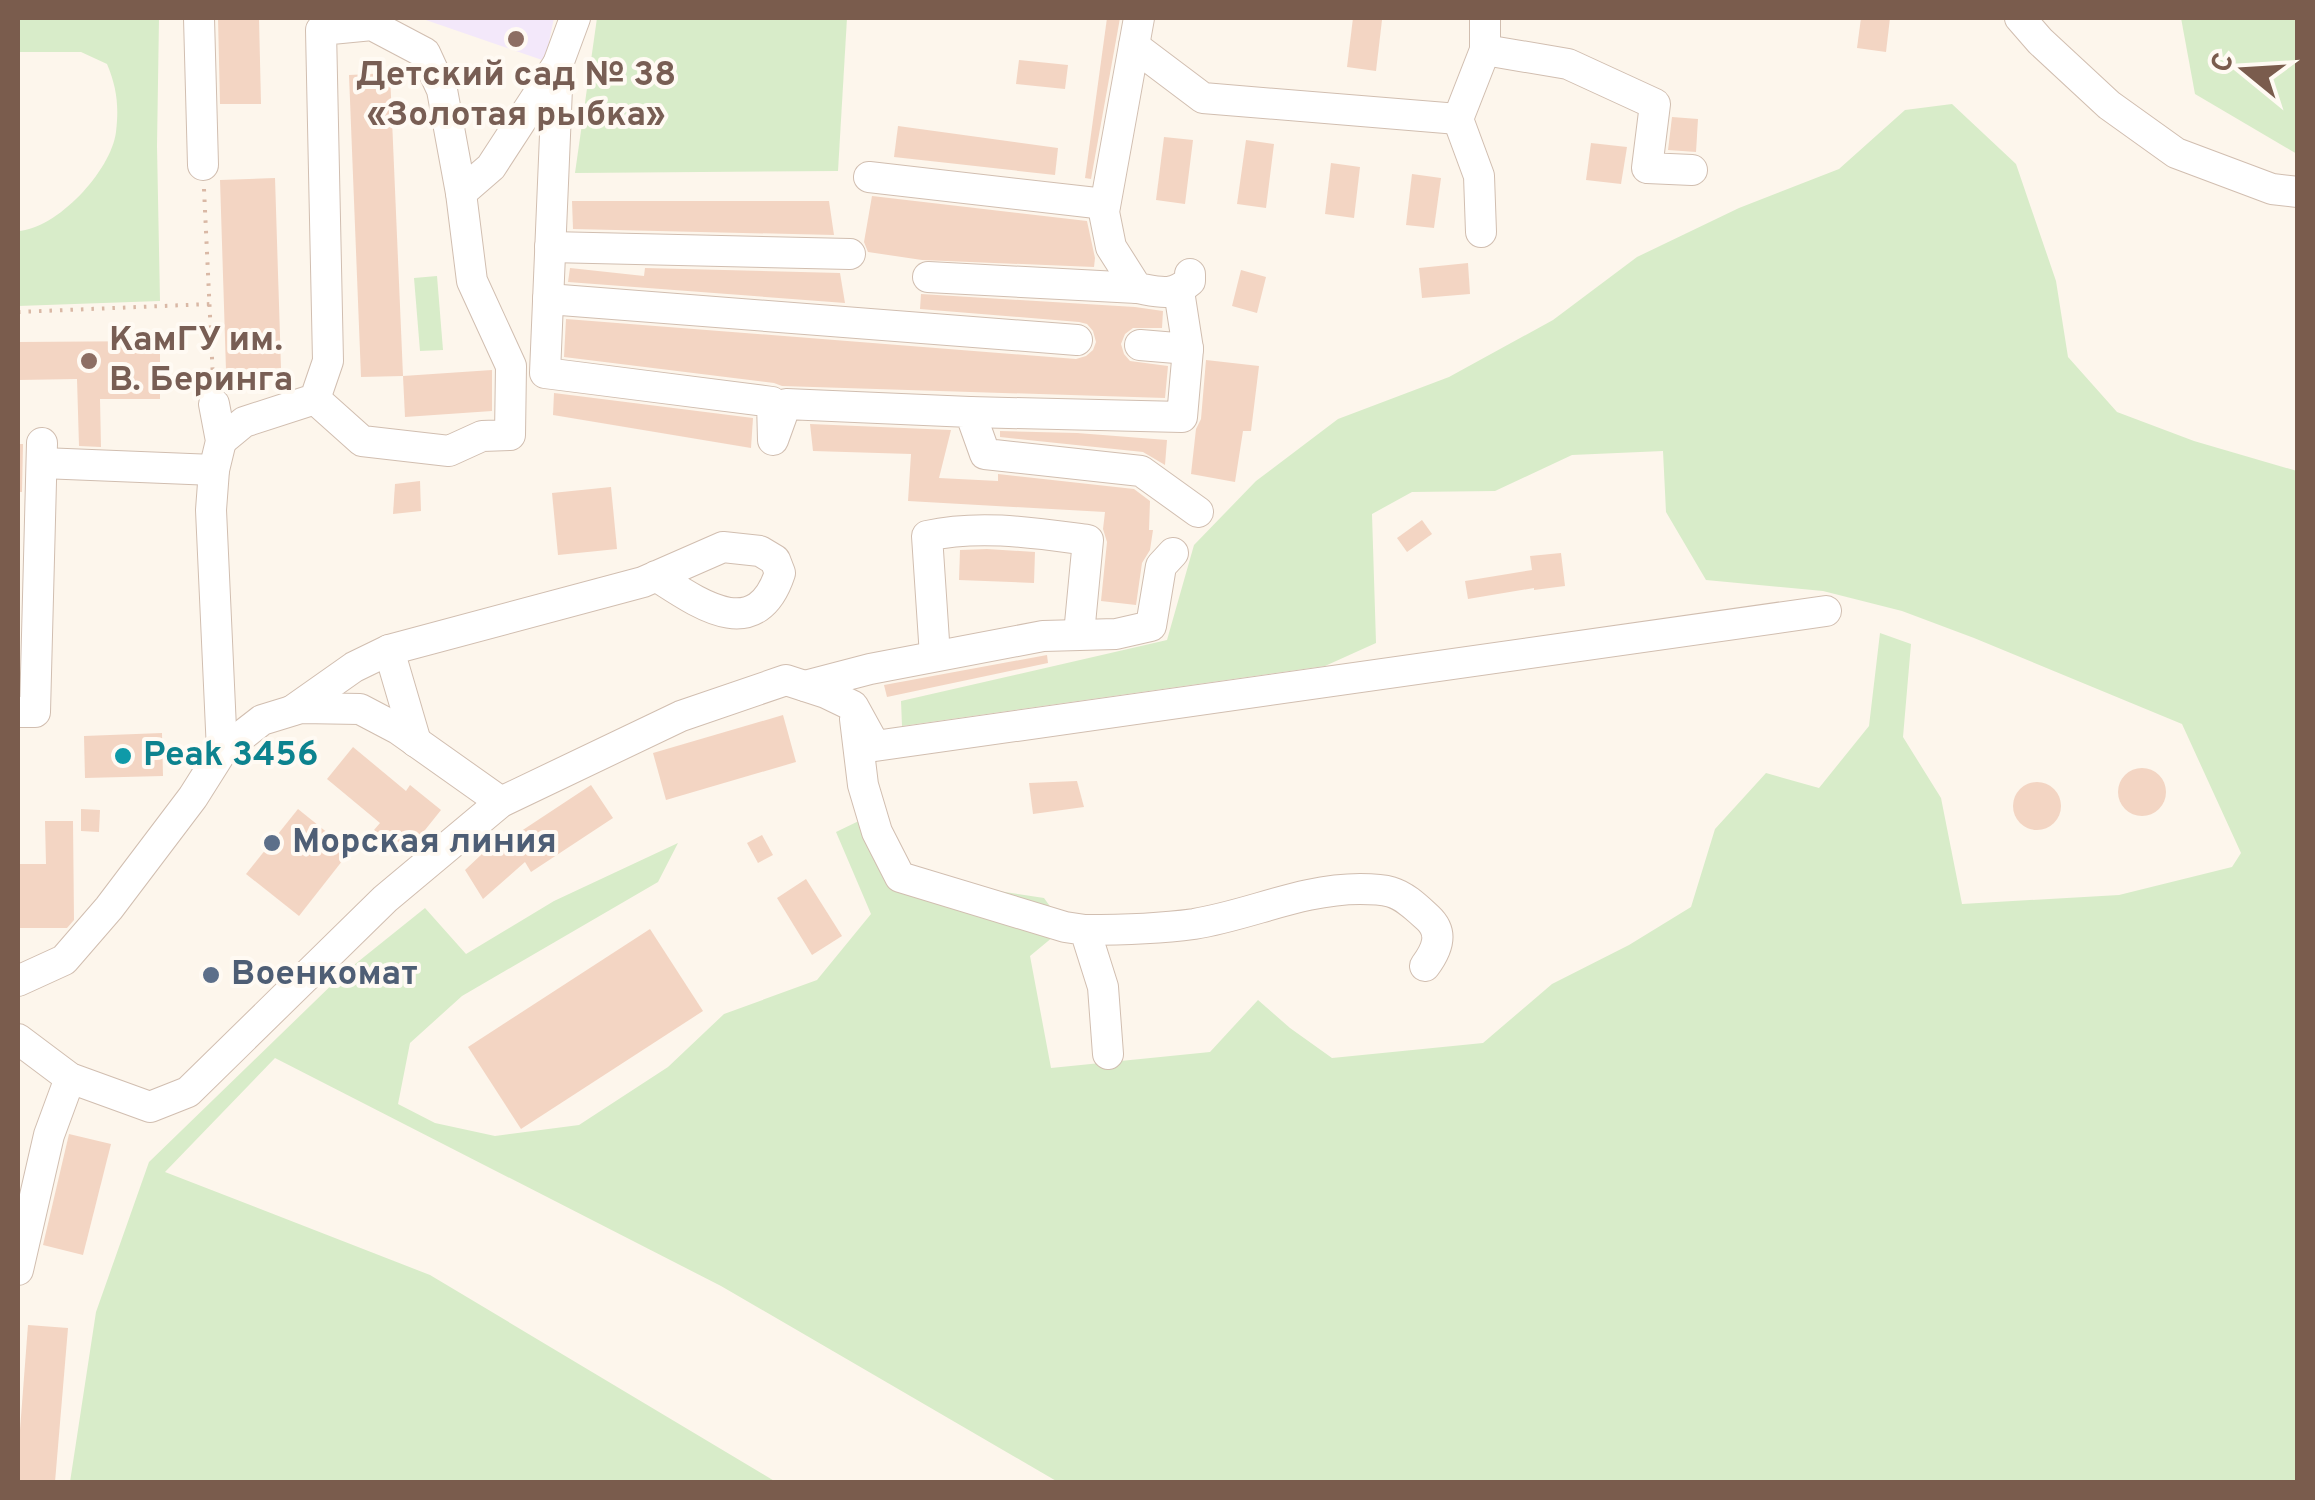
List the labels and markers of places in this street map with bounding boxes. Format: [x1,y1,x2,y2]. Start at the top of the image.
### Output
marker: Детский сад № 38 «Золотая рыбка» [505,28,527,50]
place label: Детский сад № 38 «Золотая рыбка» [356,54,676,138]
place label: КамГУ им. В. Беринга [109,319,293,403]
marker: КамГУ им. В. Беринга [78,350,100,372]
place label: Peak 3456 [143,734,318,778]
marker: Peak 3456 [112,745,134,767]
place label: Морская линия [292,821,557,865]
marker: Морская линия [261,832,283,854]
place label: Военкомат [231,953,418,997]
marker: Военкомат [200,964,222,986]

